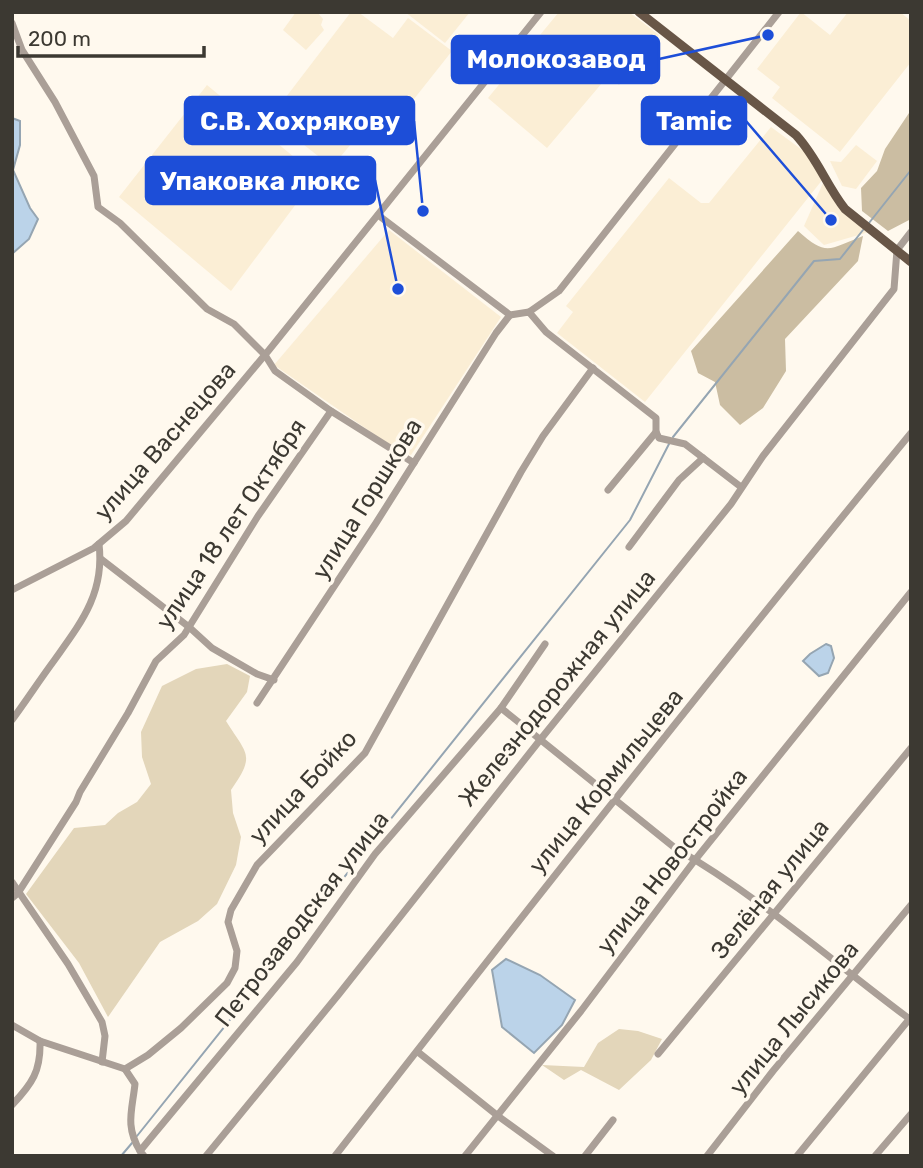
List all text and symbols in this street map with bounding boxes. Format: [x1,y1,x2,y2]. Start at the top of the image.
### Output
scale bar [18,14,203,58]
text: 200 m [28,26,91,51]
callout: Молокозавод [452,36,659,83]
text: Молокозавод [467,44,645,75]
callout: С.В. Хохрякову [185,97,414,144]
callout: Tamic [642,97,746,144]
text: С.В. Хохрякову [200,106,400,137]
text: Tamic [656,106,732,137]
callout: Упаковка люкс [146,157,375,204]
text: Упаковка люкс [160,166,360,197]
street label: улица Васнецова [89,356,241,526]
street label: улица Горшкова [306,413,428,585]
street label: улица 18 лет Октября [150,414,312,634]
street label: Железнодорожная улица [453,564,661,812]
street label: улица Кормильцева [523,683,689,879]
street label: улица Бойко [243,725,363,849]
street label: улица Новостройка [591,763,753,959]
street label: Петрозаводская улица [209,806,395,1032]
street label: Зелёная улица [705,814,835,964]
street label: улица Лысикова [724,936,864,1100]

